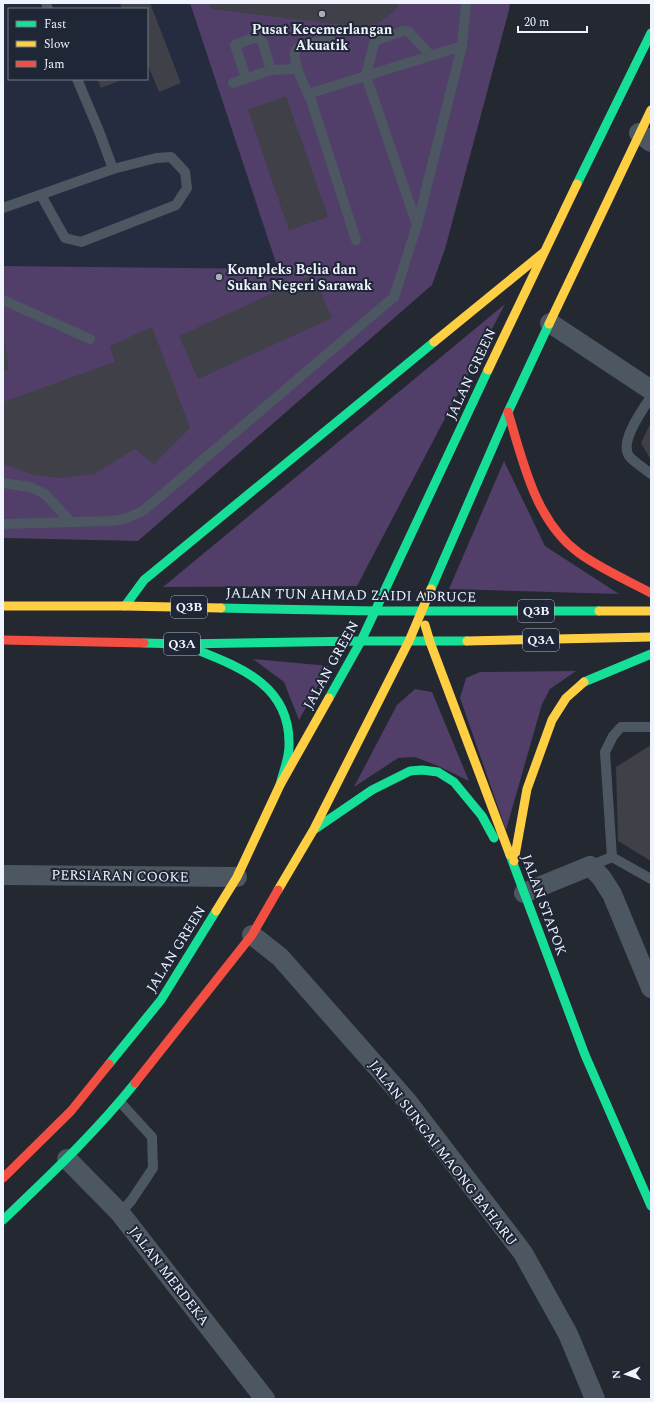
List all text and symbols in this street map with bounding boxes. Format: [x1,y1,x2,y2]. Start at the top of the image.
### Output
legend [8,8,148,80]
scale bar [518,8,587,34]
marker: Pusat Kecemerlangan Akuatik [317,9,327,19]
text: 20 m [524,13,549,32]
text: Fast [44,15,66,34]
place label: Pusat Kecemerlangan Akuatik [252,19,393,56]
text: Slow [44,35,70,54]
text: Jam [44,55,65,74]
place label: Kompleks Belia dan Sukan Negeri Sarawak [227,259,373,296]
marker: Kompleks Belia dan Sukan Negeri Sarawak [214,272,224,282]
street label: JALAN GREEN [441,325,501,423]
street label: JALAN TUN AHMAD ZAIDI ADRUCE [226,582,476,608]
road number: Q3B [171,596,207,618]
road number: Q3B [518,600,554,622]
street label: JALAN GREEN [298,617,364,713]
road number: Q3A [523,629,559,651]
road number: Q3A [164,633,200,655]
street label: JALAN STAPOK [516,851,572,959]
street label: PERSIARAN COOKE [51,864,189,888]
street label: JALAN GREEN [141,902,211,996]
street label: JALAN SUNGAI MAONG BAHARU [364,1056,522,1250]
street label: JALAN MERDEKA [123,1222,215,1331]
north arrow [606,1354,646,1394]
text: N [608,1370,625,1379]

